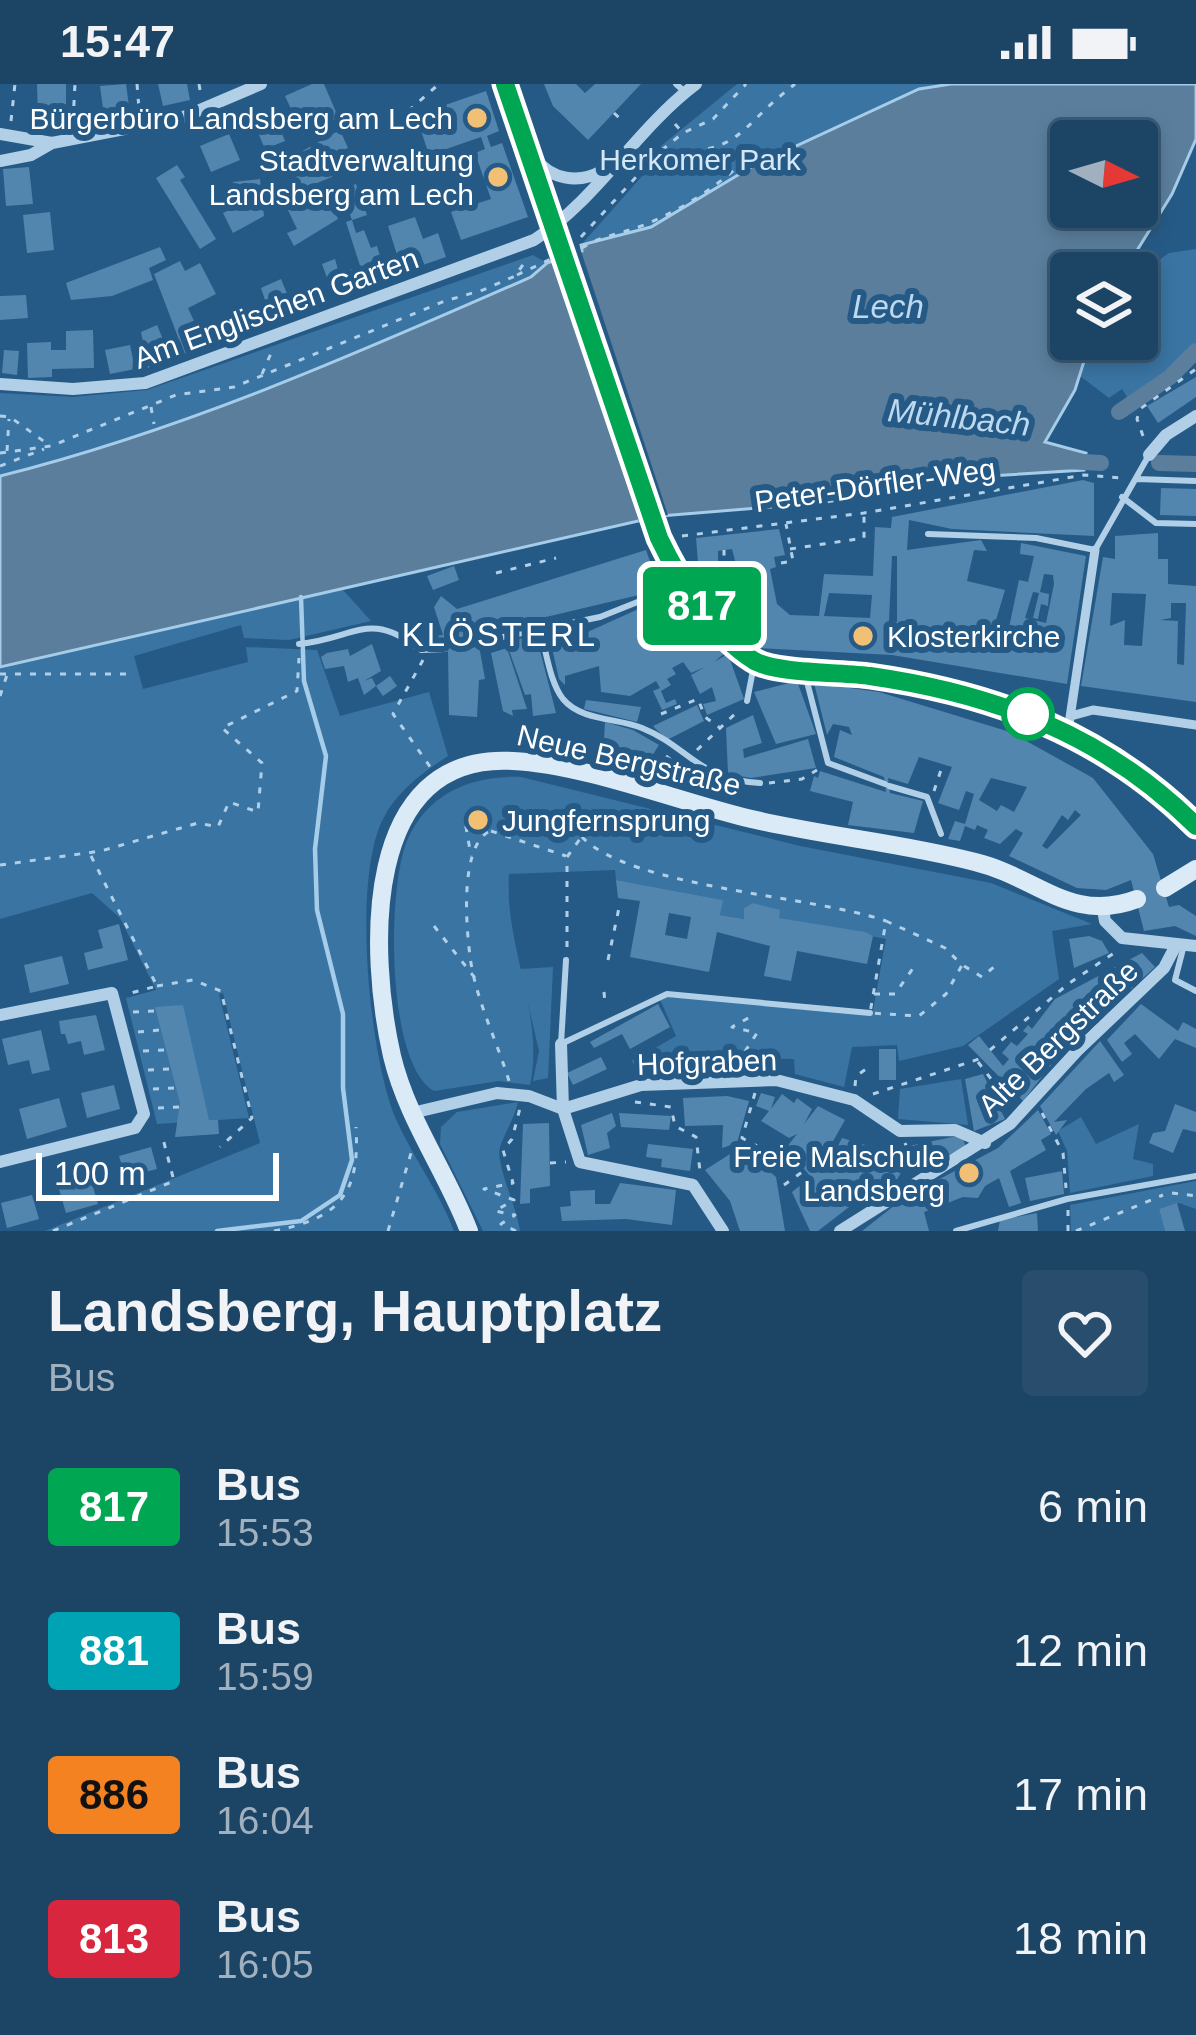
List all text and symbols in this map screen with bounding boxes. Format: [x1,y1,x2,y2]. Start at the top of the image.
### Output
text: 15:47 [60,16,175,67]
place label: Bürgerbüro Landsberg am Lech [29,102,453,135]
marker: Bürgerbüro Landsberg am Lech [464,105,490,131]
north arrow [1050,120,1158,228]
map controls [1050,120,1158,360]
park label: Herkomer Park [599,143,802,176]
place label: Stadtverwaltung Landsberg am Lech [209,144,474,211]
marker: Stadtverwaltung Landsberg am Lech [485,164,511,190]
street label: Am Englischen Garten [129,241,423,375]
button: layers [1050,252,1158,360]
water label: Lech [852,288,924,325]
water label: Mühlbach [886,391,1032,443]
street label: Peter-Dörfler-Weg [752,452,998,518]
line badge: 817 [633,567,771,645]
text: 817 [667,582,737,629]
district label: KLÖSTERL [402,616,598,653]
place label: Klosterkirche [887,620,1060,653]
marker: Klosterkirche [850,623,876,649]
unlabelled marker [1003,689,1053,739]
street label: Neue Bergstraße [514,718,744,802]
place label: Jungfernsprung [502,804,710,837]
marker: Jungfernsprung [465,807,491,833]
street label: Alte Bergstraße [972,954,1144,1122]
street label: Hofgraben [636,1043,778,1081]
place label: Freie Malschule Landsberg [733,1140,945,1207]
scale bar [36,1147,279,1200]
text: 100 m [54,1155,146,1192]
marker: Freie Malschule Landsberg [956,1160,982,1186]
button: heart [1022,1270,1148,1396]
text: Landsberg, Hauptplatz [48,1279,662,1343]
text: Bus [48,1356,115,1399]
text: Bus [216,1459,301,1510]
text: 6 min [1038,1481,1148,1532]
text: 817 [79,1483,149,1530]
text: 15:53 [216,1511,314,1554]
text: Bus [216,1603,301,1654]
text: 12 min [1013,1625,1148,1676]
text: 881 [79,1627,149,1674]
text: 15:59 [216,1655,314,1698]
text: Bus [216,1747,301,1798]
text: 17 min [1013,1769,1148,1820]
text: 886 [79,1771,149,1818]
text: 16:04 [216,1799,314,1842]
text: Bus [216,1891,301,1942]
text: 18 min [1013,1913,1148,1964]
text: 813 [79,1915,149,1962]
text: 16:05 [216,1943,314,1986]

